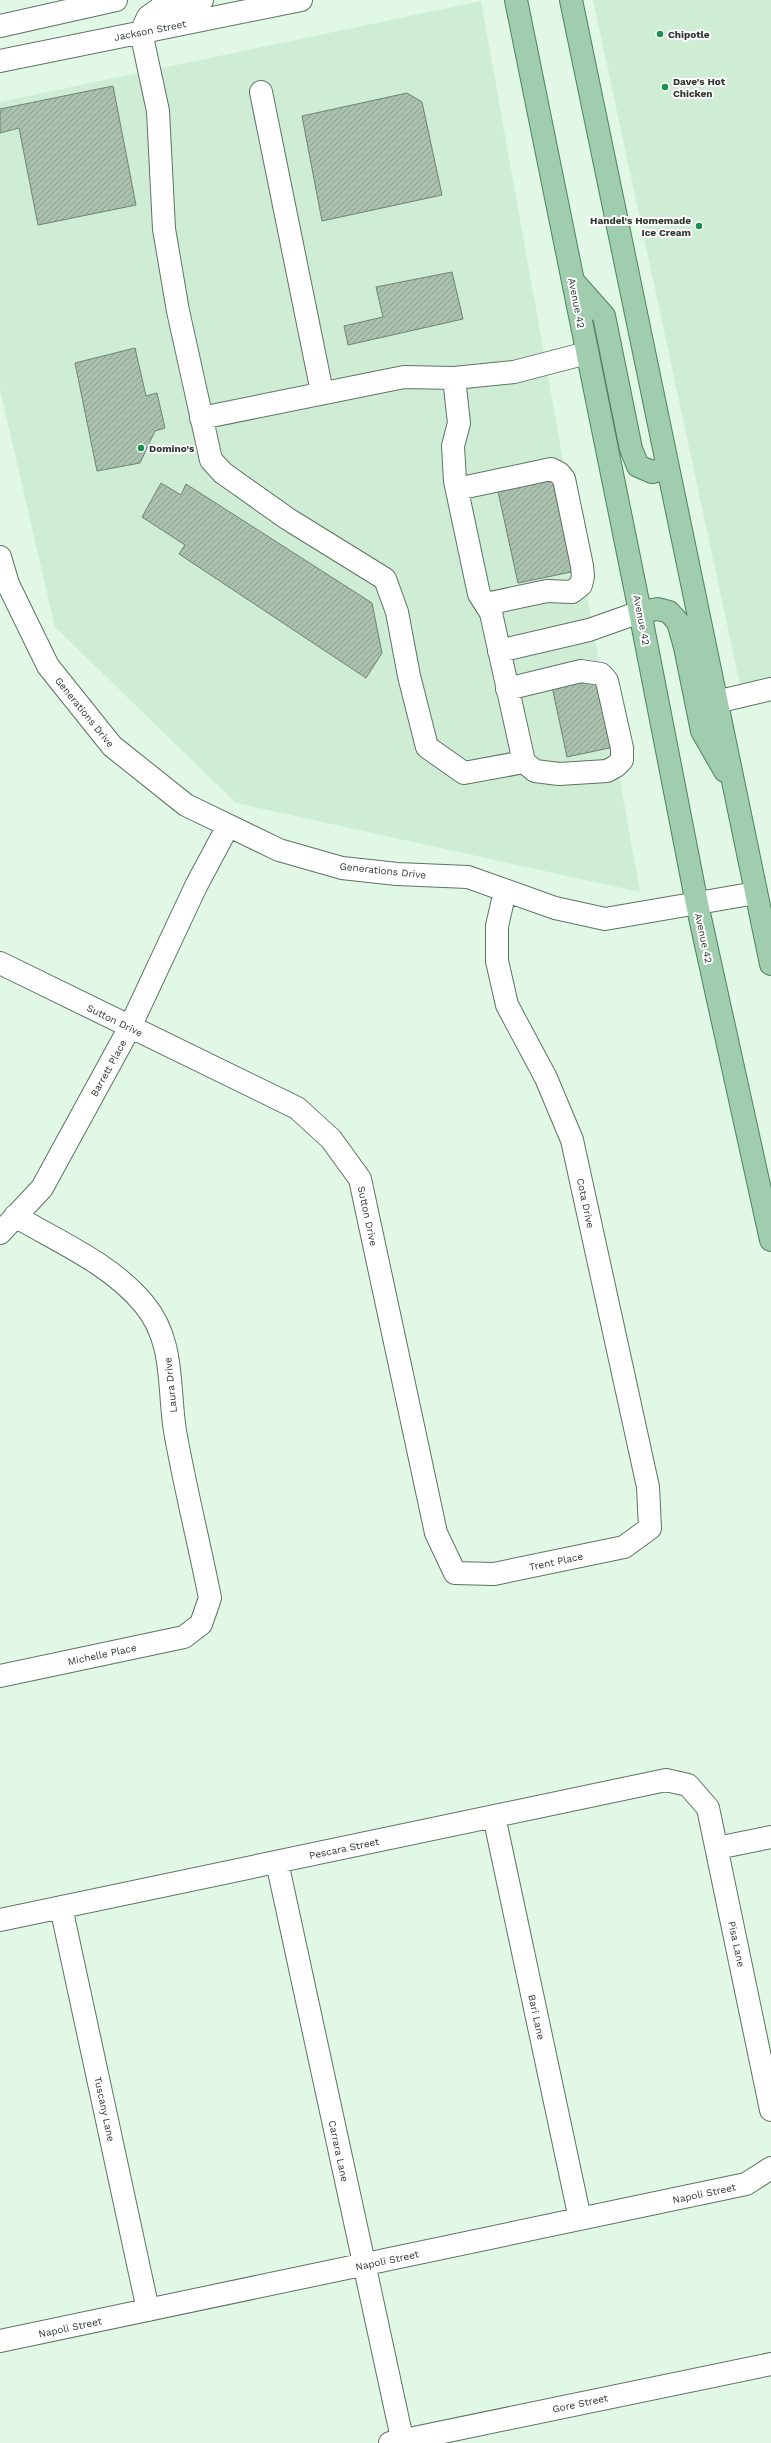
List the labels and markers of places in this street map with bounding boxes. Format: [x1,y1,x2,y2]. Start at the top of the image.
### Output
marker: Chipotle [655,29,665,39]
place label: Chipotle [668,29,710,40]
place label: Dave's Hot Chicken [673,76,726,99]
marker: Dave's Hot Chicken [660,82,670,92]
place label: Handel's Homemade Ice Cream [590,215,691,238]
marker: Handel's Homemade Ice Cream [694,221,704,231]
marker: Domino's [136,443,146,453]
place label: Domino's [149,443,195,454]

